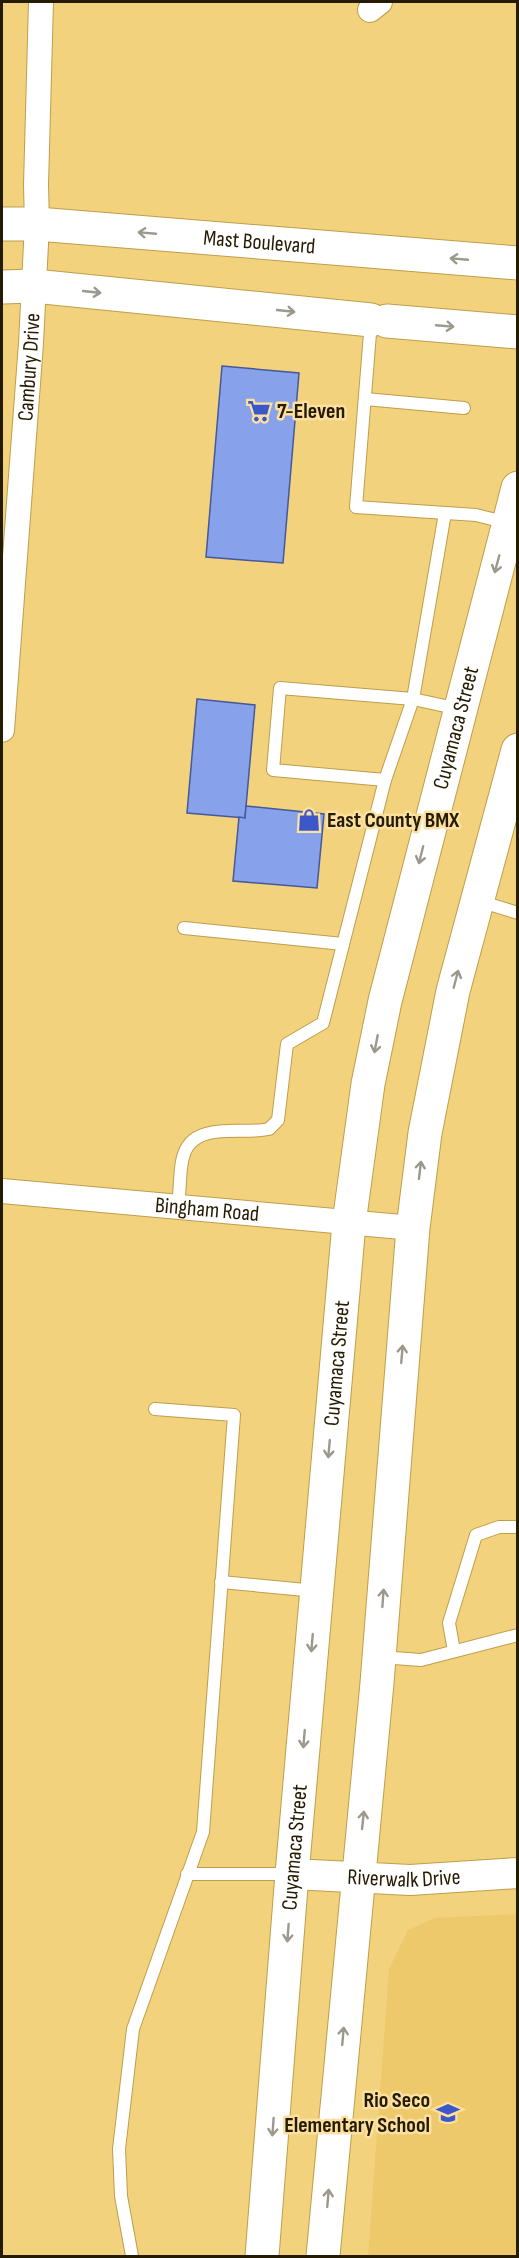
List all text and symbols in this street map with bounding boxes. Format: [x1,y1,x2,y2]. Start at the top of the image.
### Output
street label: Mast Boulevard [202,224,316,260]
one-way arrow [137,227,157,238]
one-way arrow [450,253,470,264]
one-way arrow [82,287,102,298]
one-way arrow [276,306,296,317]
street label: Cambury Drive [12,312,46,422]
one-way arrow [435,321,455,332]
supermarket icon: 7-Eleven [246,398,272,424]
place label: 7-Eleven [277,398,345,425]
one-way arrow [491,555,503,574]
street label: Cuyamaca Street [427,663,485,792]
shop icon: East County BMX [296,807,322,833]
place label: East County BMX [327,807,460,834]
one-way arrow [415,845,427,864]
one-way arrow [451,970,463,989]
one-way arrow [370,1034,381,1054]
one-way arrow [415,1161,426,1181]
street label: Bingham Road [154,1191,260,1228]
street label: Cuyamaca Street [318,1299,356,1427]
one-way arrow [397,1344,408,1364]
one-way arrow [324,1438,335,1458]
one-way arrow [378,1589,389,1609]
one-way arrow [307,1632,318,1652]
one-way arrow [298,1729,309,1749]
street label: Cuyamaca Street [276,1783,313,1911]
one-way arrow [358,1810,369,1830]
street label: Riverwalk Drive [347,1863,461,1893]
one-way arrow [282,1922,293,1942]
one-way arrow [338,2026,349,2046]
place label: Rio Seco Elementary School [284,2087,430,2139]
school or university icon: Rio Seco Elementary School [435,2100,461,2126]
one-way arrow [267,2117,278,2137]
one-way arrow [323,2189,334,2209]

